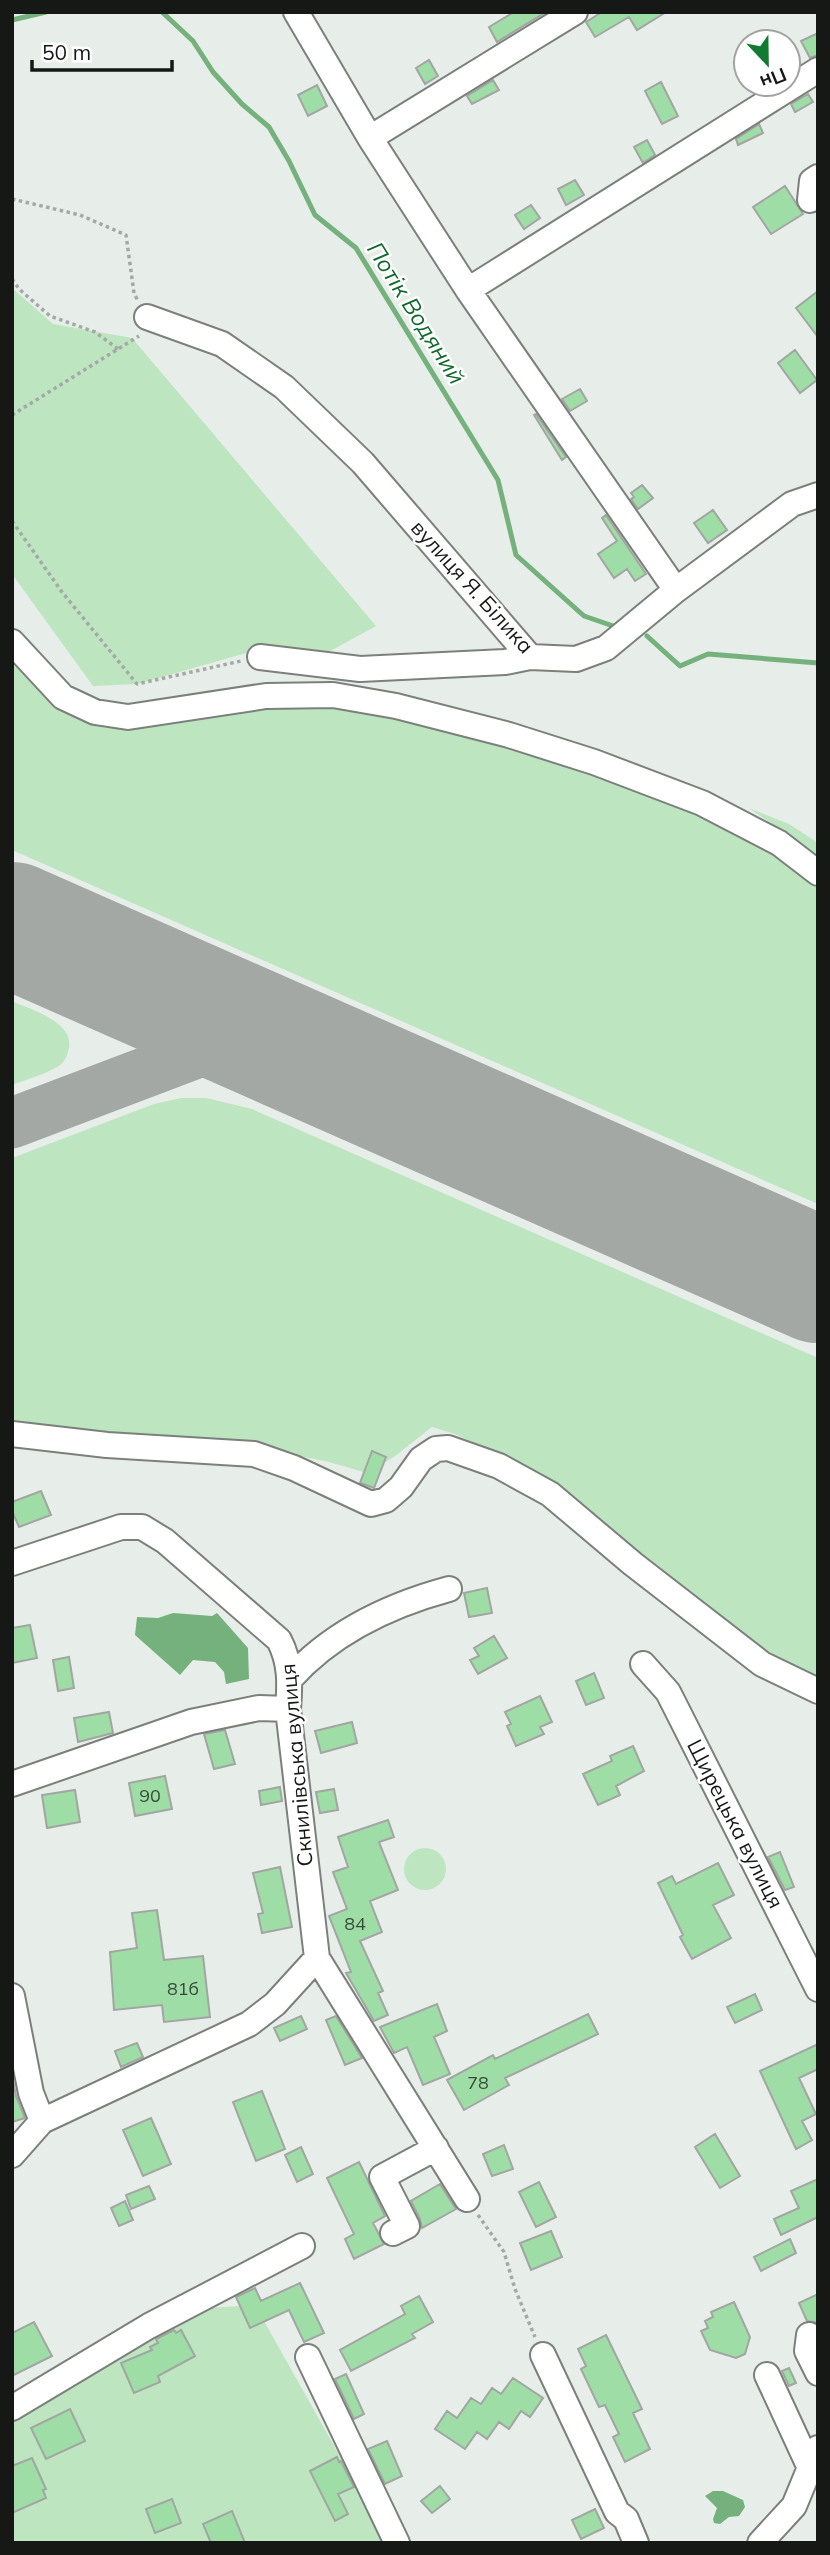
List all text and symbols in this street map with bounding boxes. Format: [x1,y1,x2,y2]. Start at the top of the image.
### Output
scale bar [32,28,172,72]
north arrow [732,28,802,98]
text: 50 m [42,39,91,65]
text: Пн [757,63,790,95]
water label: Потік Водяний [361,236,472,389]
street label: вулиця Я. Білика [406,514,539,658]
street label: Скнилівська вулиця [274,1663,318,1867]
street label: Щирецька вулиця [682,1735,790,1912]
house number: 90 [139,1784,161,1807]
house number: 84 [344,1912,366,1935]
house number: 81б [167,1977,199,2000]
house number: 78 [467,2071,489,2094]

